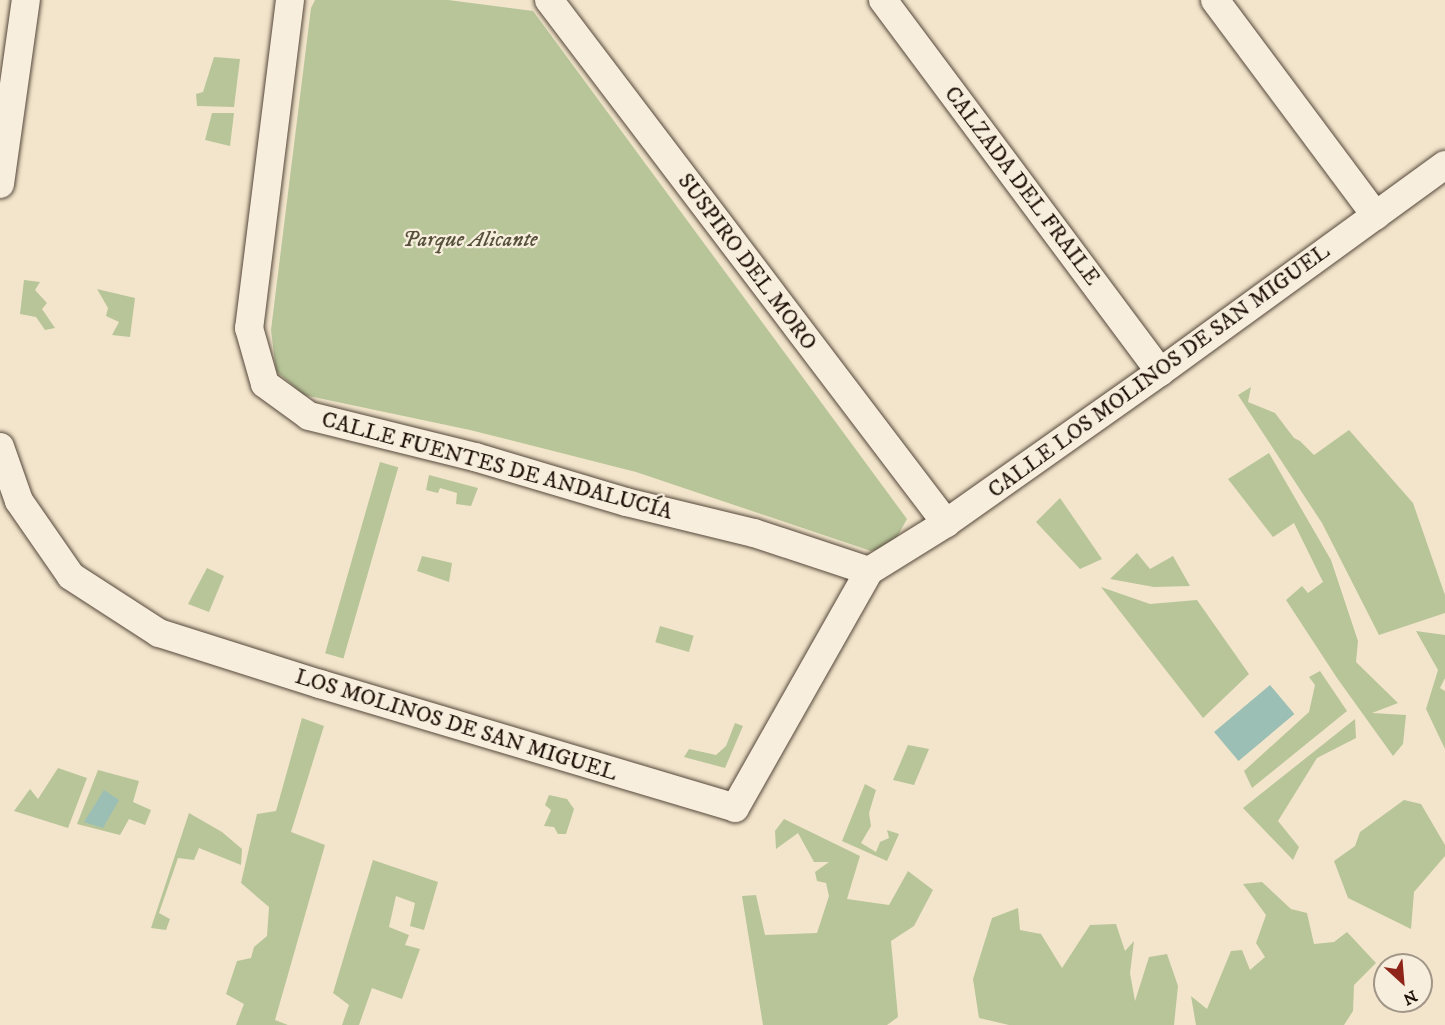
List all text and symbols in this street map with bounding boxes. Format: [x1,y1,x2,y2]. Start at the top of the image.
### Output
street label: CALZADA DEL FRAILE [939,81,1105,291]
street label: SUSPIRO DEL MORO [672,168,822,356]
park label: Parque Alicante [402,227,538,253]
street label: CALLE LOS MOLINOS DE SAN MIGUEL [983,238,1335,504]
street label: CALLE FUENTES DE ANDALUCÍA [319,406,675,526]
street label: LOS MOLINOS DE SAN MIGUEL [292,663,620,787]
north arrow [1373,953,1433,1013]
text: N [1400,986,1420,1009]

